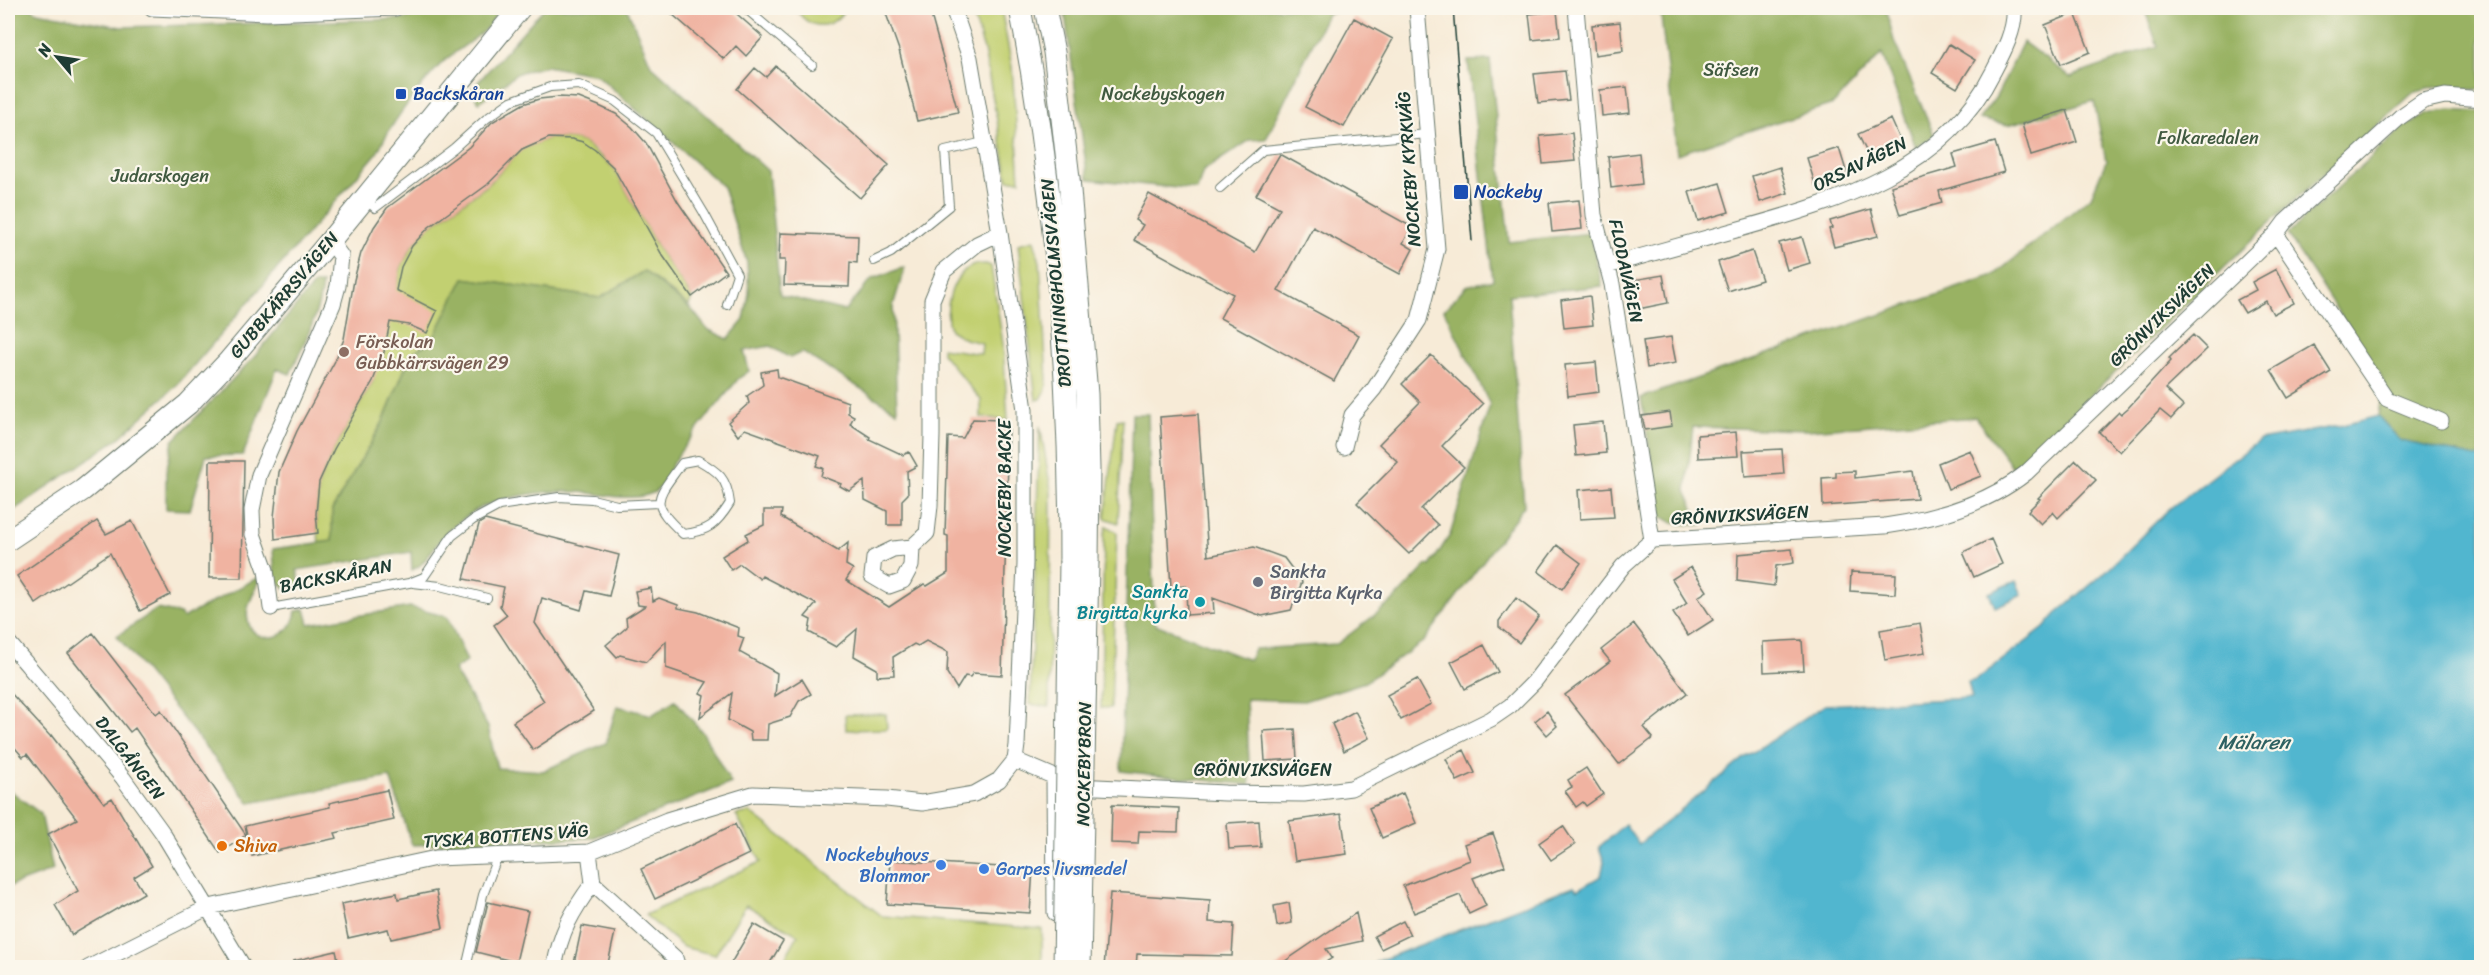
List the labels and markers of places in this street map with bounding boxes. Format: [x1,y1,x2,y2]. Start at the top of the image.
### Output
place label: Backskåran [413,78,504,110]
marker: Backskåran [394,87,408,101]
place label: Nockeby [1474,176,1543,208]
marker: Nockeby [1452,183,1470,201]
place label: Förskolan Gubbkärrsvägen 29 [356,326,509,379]
marker: Förskolan Gubbkärrsvägen 29 [337,345,351,359]
place label: Sankta Birgitta Kyrka [1270,556,1382,609]
marker: Sankta Birgitta Kyrka [1251,575,1265,589]
place label: Sankta Birgitta kyrka [1077,576,1189,629]
marker: Sankta Birgitta kyrka [1193,595,1207,609]
place label: Shiva [234,830,278,862]
marker: Shiva [215,839,229,853]
place label: Nockebyhovs Blommor [826,839,931,892]
place label: Garpes livsmedel [996,853,1128,885]
marker: Nockebyhovs Blommor [934,858,948,872]
marker: Garpes livsmedel [977,862,991,876]

